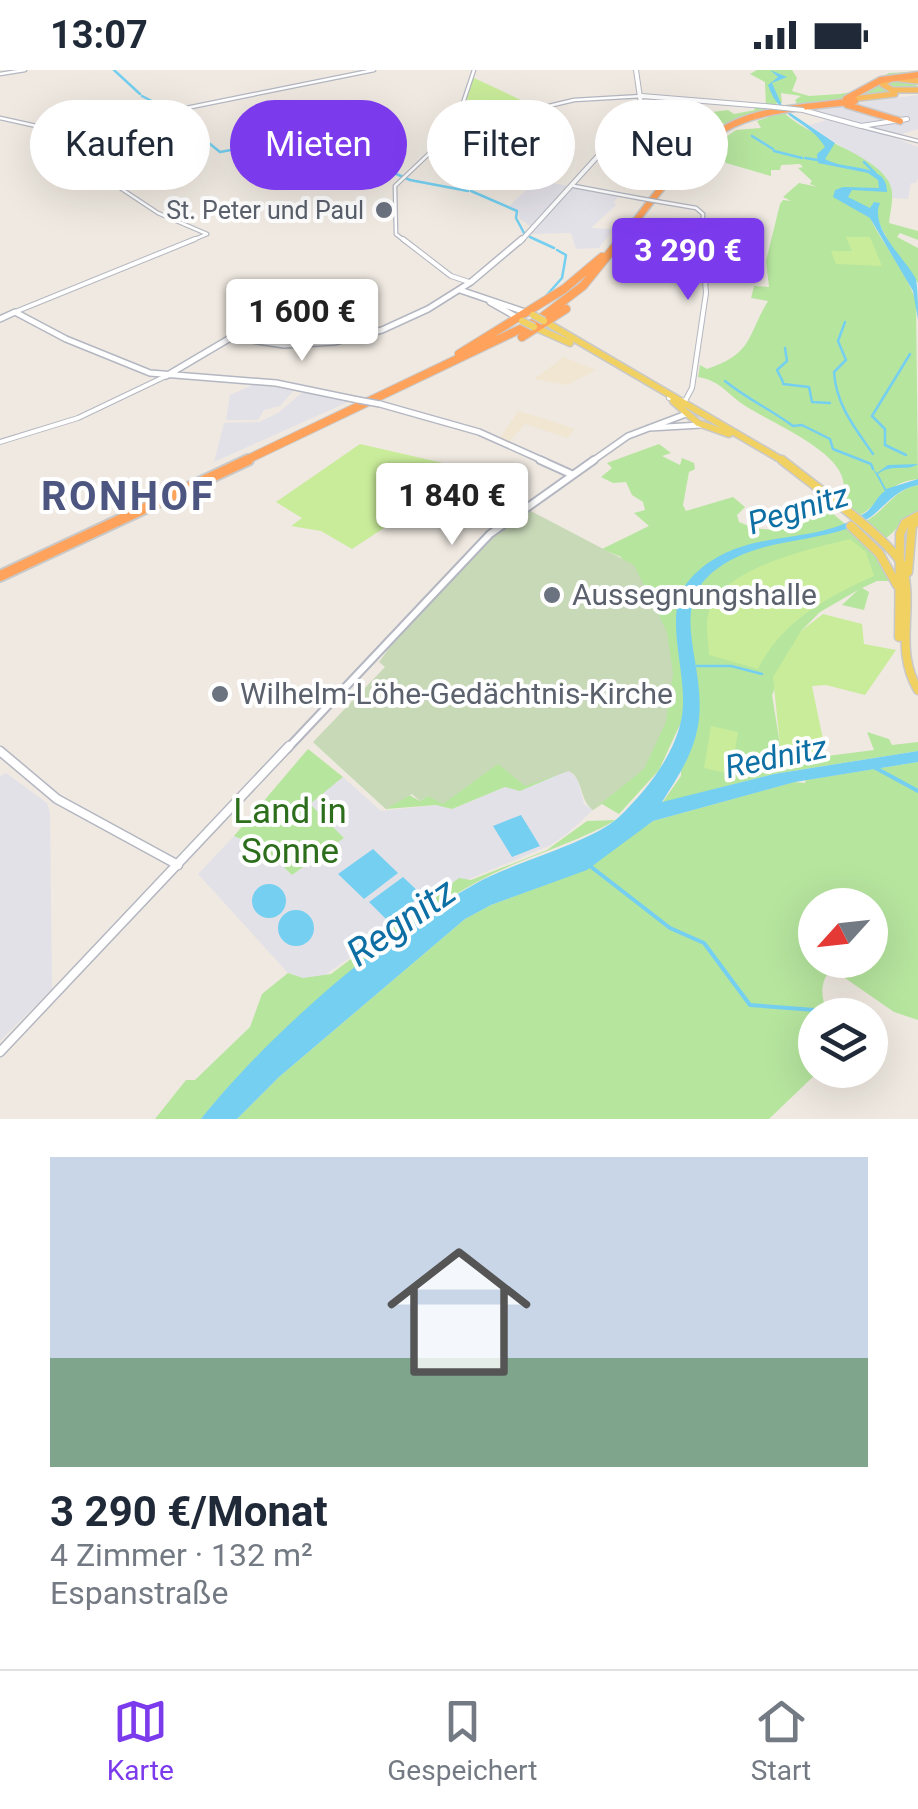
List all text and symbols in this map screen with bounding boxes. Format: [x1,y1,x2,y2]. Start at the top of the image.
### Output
text: 13:07 [50,13,148,57]
chip: Kaufen [30,100,210,190]
chip: Mieten [230,100,407,190]
chip: Filter [427,100,575,190]
chip: Neu [595,100,728,190]
place label: St. Peter und Paul [166,196,364,225]
marker: St. Peter und Paul [373,199,395,221]
pin: 3 290 € [596,218,780,303]
text: 3 290 € [634,231,742,269]
pin: 1 600 € [210,279,394,364]
text: 1 600 € [248,292,356,330]
pin: 1 840 € [360,463,544,548]
district label: RONHOF [41,473,215,520]
text: 1 840 € [398,476,506,514]
water label: Pegnitz [743,476,854,542]
place label: Aussegnungshalle [572,577,817,612]
marker: Aussegnungshalle [541,584,563,606]
place label: Wilhelm-Löhe-Gedächtnis-Kirche [240,676,673,711]
marker: Wilhelm-Löhe-Gedächtnis-Kirche [209,683,231,705]
water label: Rednitz [722,728,831,786]
park label: Land in Sonne [233,791,347,872]
water label: Regnitz [338,868,464,975]
north arrow [798,888,888,978]
map controls [798,888,888,1088]
button: layers [798,998,888,1088]
icon: home [369,1222,549,1402]
text: 3 290 €/Monat [50,1487,328,1536]
text: 4 Zimmer · 132 m² [50,1536,313,1574]
text: Espanstraße [50,1574,228,1612]
tab: Karte [107,1694,174,1787]
tab: Gespeichert [387,1694,537,1787]
tab: Start [751,1694,811,1787]

